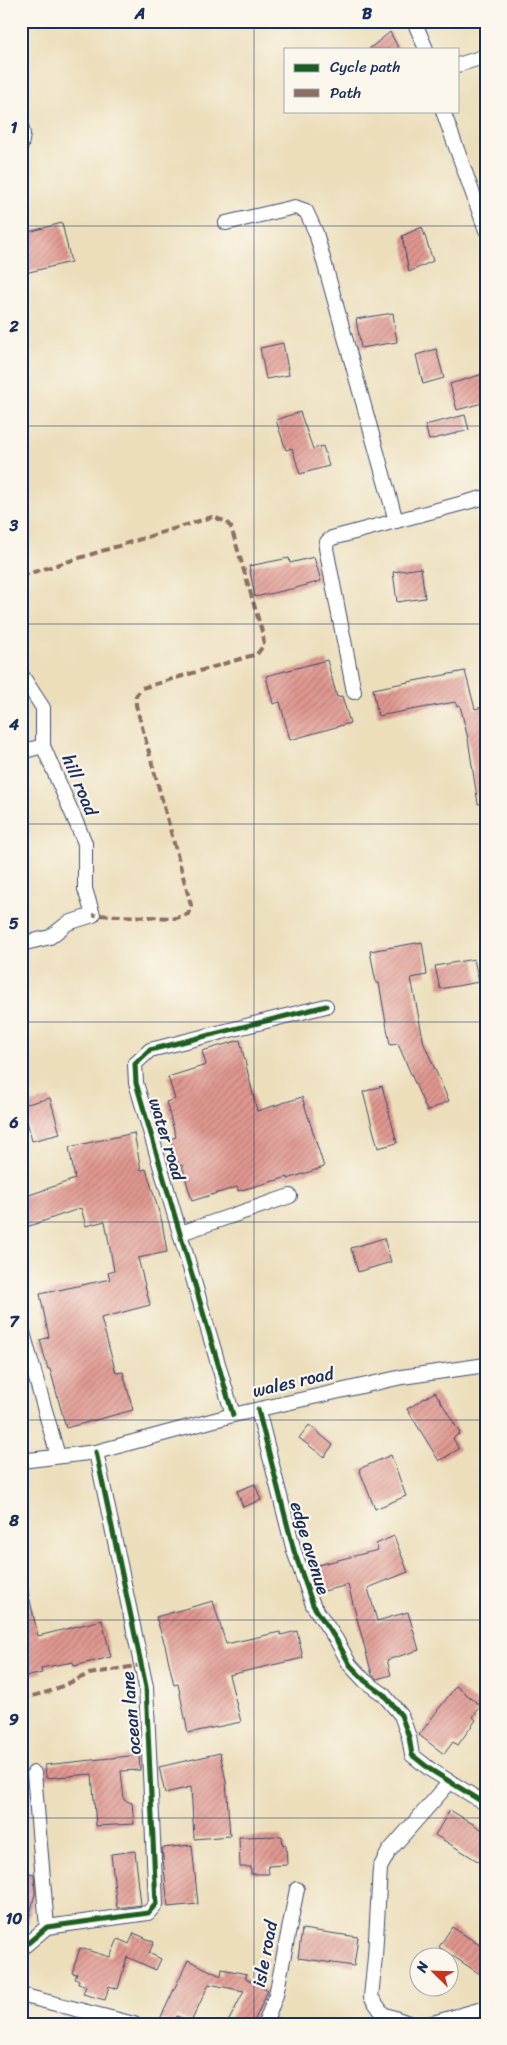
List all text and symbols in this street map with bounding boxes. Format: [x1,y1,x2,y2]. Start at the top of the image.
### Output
text: A [134,0,145,28]
text: B [362,0,373,28]
legend [284,48,460,112]
text: Cycle path [330,54,401,80]
text: Path [330,80,361,106]
text: 1 [11,113,18,142]
text: 2 [8,312,19,341]
text: 3 [9,511,19,540]
text: 4 [8,710,19,739]
street label: hill road [52,748,108,822]
text: 5 [9,909,19,938]
street label: water road [139,1093,195,1186]
text: 6 [8,1108,19,1137]
text: 7 [9,1307,20,1336]
street label: wales road [249,1357,338,1407]
street label: edge avenue [281,1497,339,1599]
text: 8 [8,1506,19,1535]
street label: ocean lane [111,1670,151,1756]
text: 9 [9,1705,19,1734]
text: 10 [6,1904,22,1933]
street label: isle road [243,1917,287,1990]
north arrow [410,1948,460,1998]
text: N [409,1957,436,1977]

